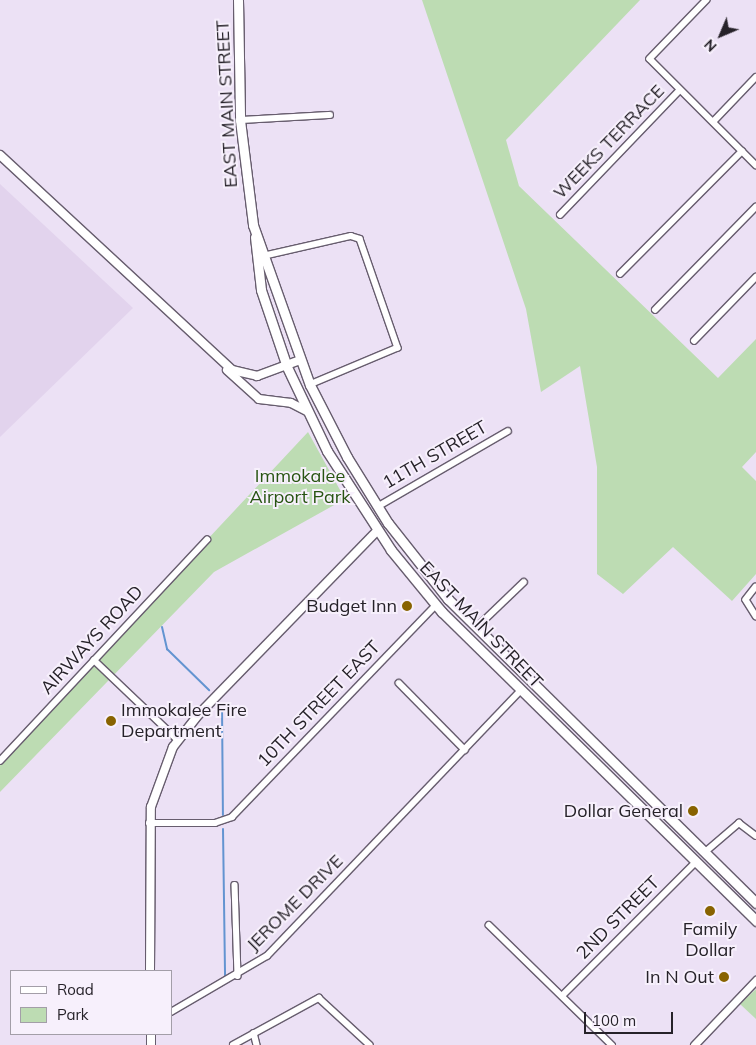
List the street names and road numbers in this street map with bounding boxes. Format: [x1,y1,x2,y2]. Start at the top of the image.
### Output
street label: EAST MAIN STREET [212,20,242,188]
street label: WEEKS TERRACE [549,81,669,203]
street label: 11TH STREET [379,416,491,494]
street label: EAST MAIN STREET [415,557,547,693]
street label: AIRWAYS ROAD [36,581,148,699]
street label: 10TH STREET EAST [253,636,385,772]
street label: JEROME DRIVE [242,850,348,956]
street label: 2ND STREET [572,872,664,964]

